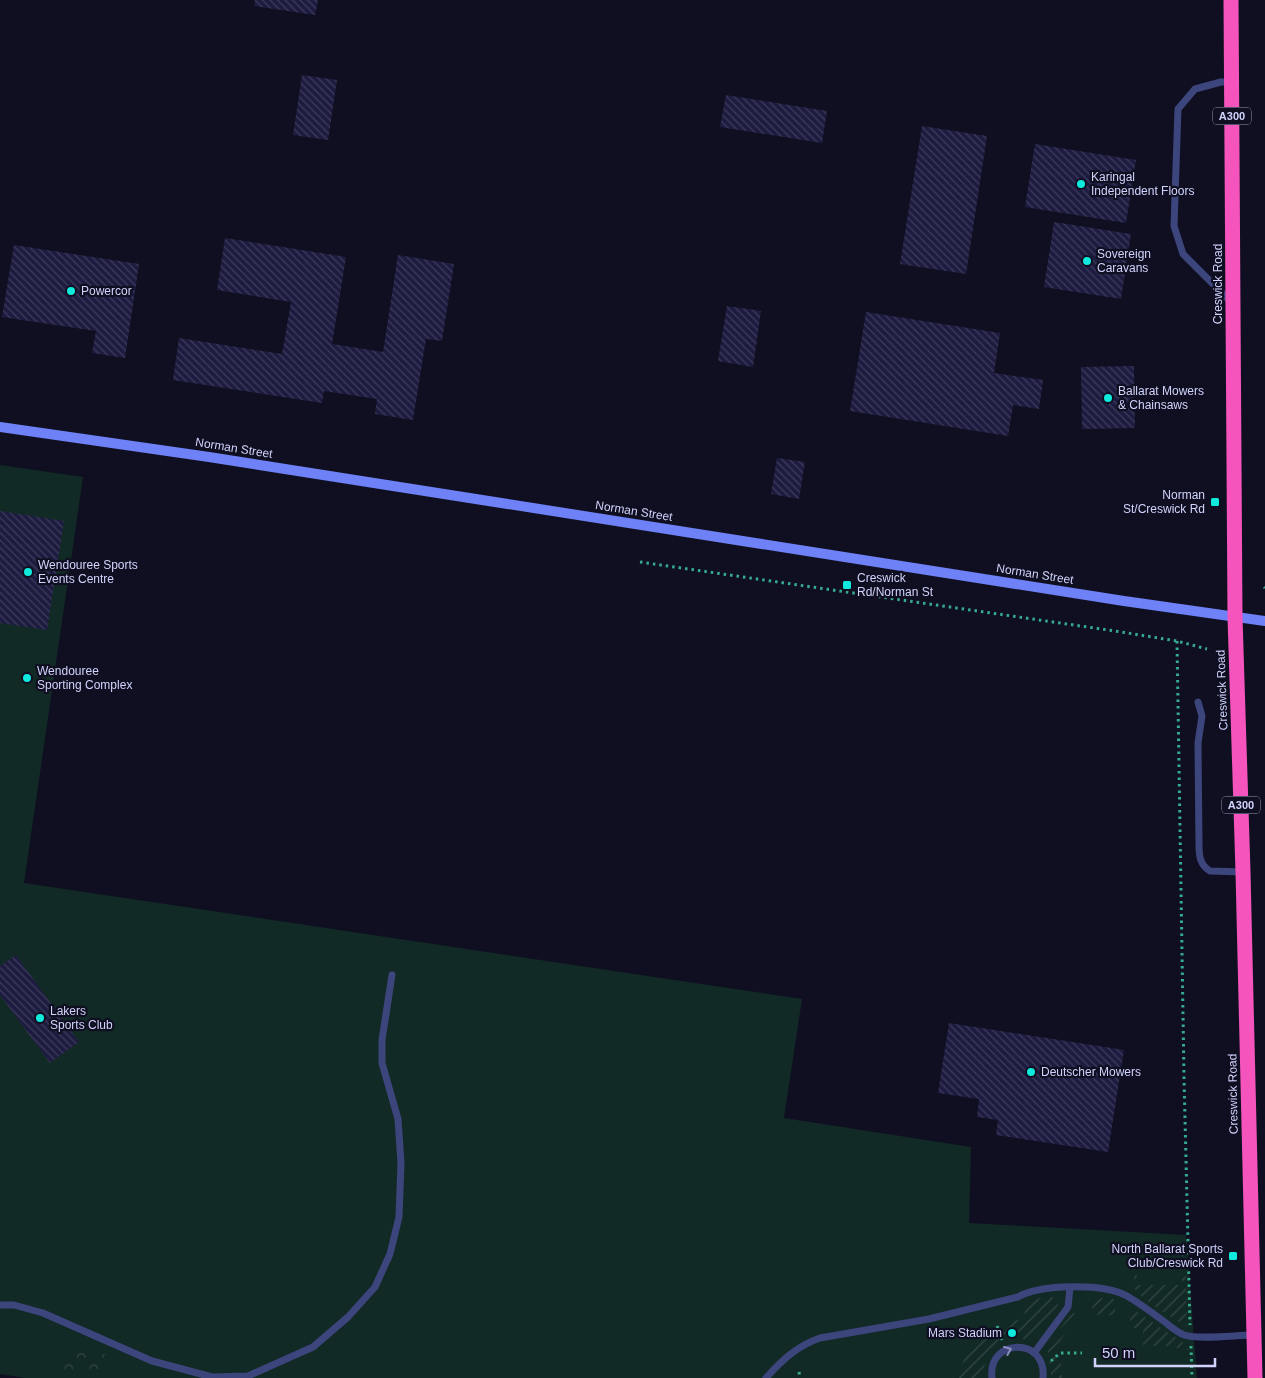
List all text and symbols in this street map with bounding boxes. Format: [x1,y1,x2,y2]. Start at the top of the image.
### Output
road number: A300 [1213,108,1251,124]
place label: Karingal Independent Floors [1091,170,1194,198]
marker: Karingal Independent Floors [1075,178,1087,190]
street label: Creswick Road [1211,244,1225,324]
place label: Sovereign Caravans [1097,247,1151,275]
marker: Sovereign Caravans [1081,255,1093,267]
place label: Powercor [81,284,132,298]
marker: Powercor [65,285,77,297]
place label: Ballarat Mowers & Chainsaws [1118,384,1204,412]
marker: Ballarat Mowers & Chainsaws [1102,392,1114,404]
street label: Norman Street [194,435,274,461]
place label: Norman St/Creswick Rd [1123,488,1205,516]
marker: Norman St/Creswick Rd [1209,496,1221,508]
street label: Norman Street [594,498,674,524]
place label: Wendouree Sports Events Centre [38,558,138,586]
street label: Norman Street [995,561,1075,587]
marker: Wendouree Sports Events Centre [22,566,34,578]
place label: Creswick Rd/Norman St [857,571,934,599]
marker: Creswick Rd/Norman St [841,579,853,591]
street label: Creswick Road [1214,649,1230,731]
place label: Wendouree Sporting Complex [37,664,132,692]
marker: Wendouree Sporting Complex [21,672,33,684]
road number: A300 [1222,796,1260,814]
place label: Lakers Sports Club [50,1004,113,1032]
marker: Lakers Sports Club [34,1012,46,1024]
street label: Creswick Road [1225,1054,1241,1134]
place label: Deutscher Mowers [1041,1065,1141,1079]
marker: Deutscher Mowers [1025,1066,1037,1078]
place label: North Ballarat Sports Club/Creswick Rd [1112,1242,1223,1270]
marker: North Ballarat Sports Club/Creswick Rd [1227,1250,1239,1262]
place label: Mars Stadium [928,1326,1002,1340]
marker: Mars Stadium [1006,1327,1018,1339]
scale bar [1095,1336,1215,1368]
text: 50 m [1102,1344,1135,1361]
one-way arrow [1003,1346,1012,1356]

